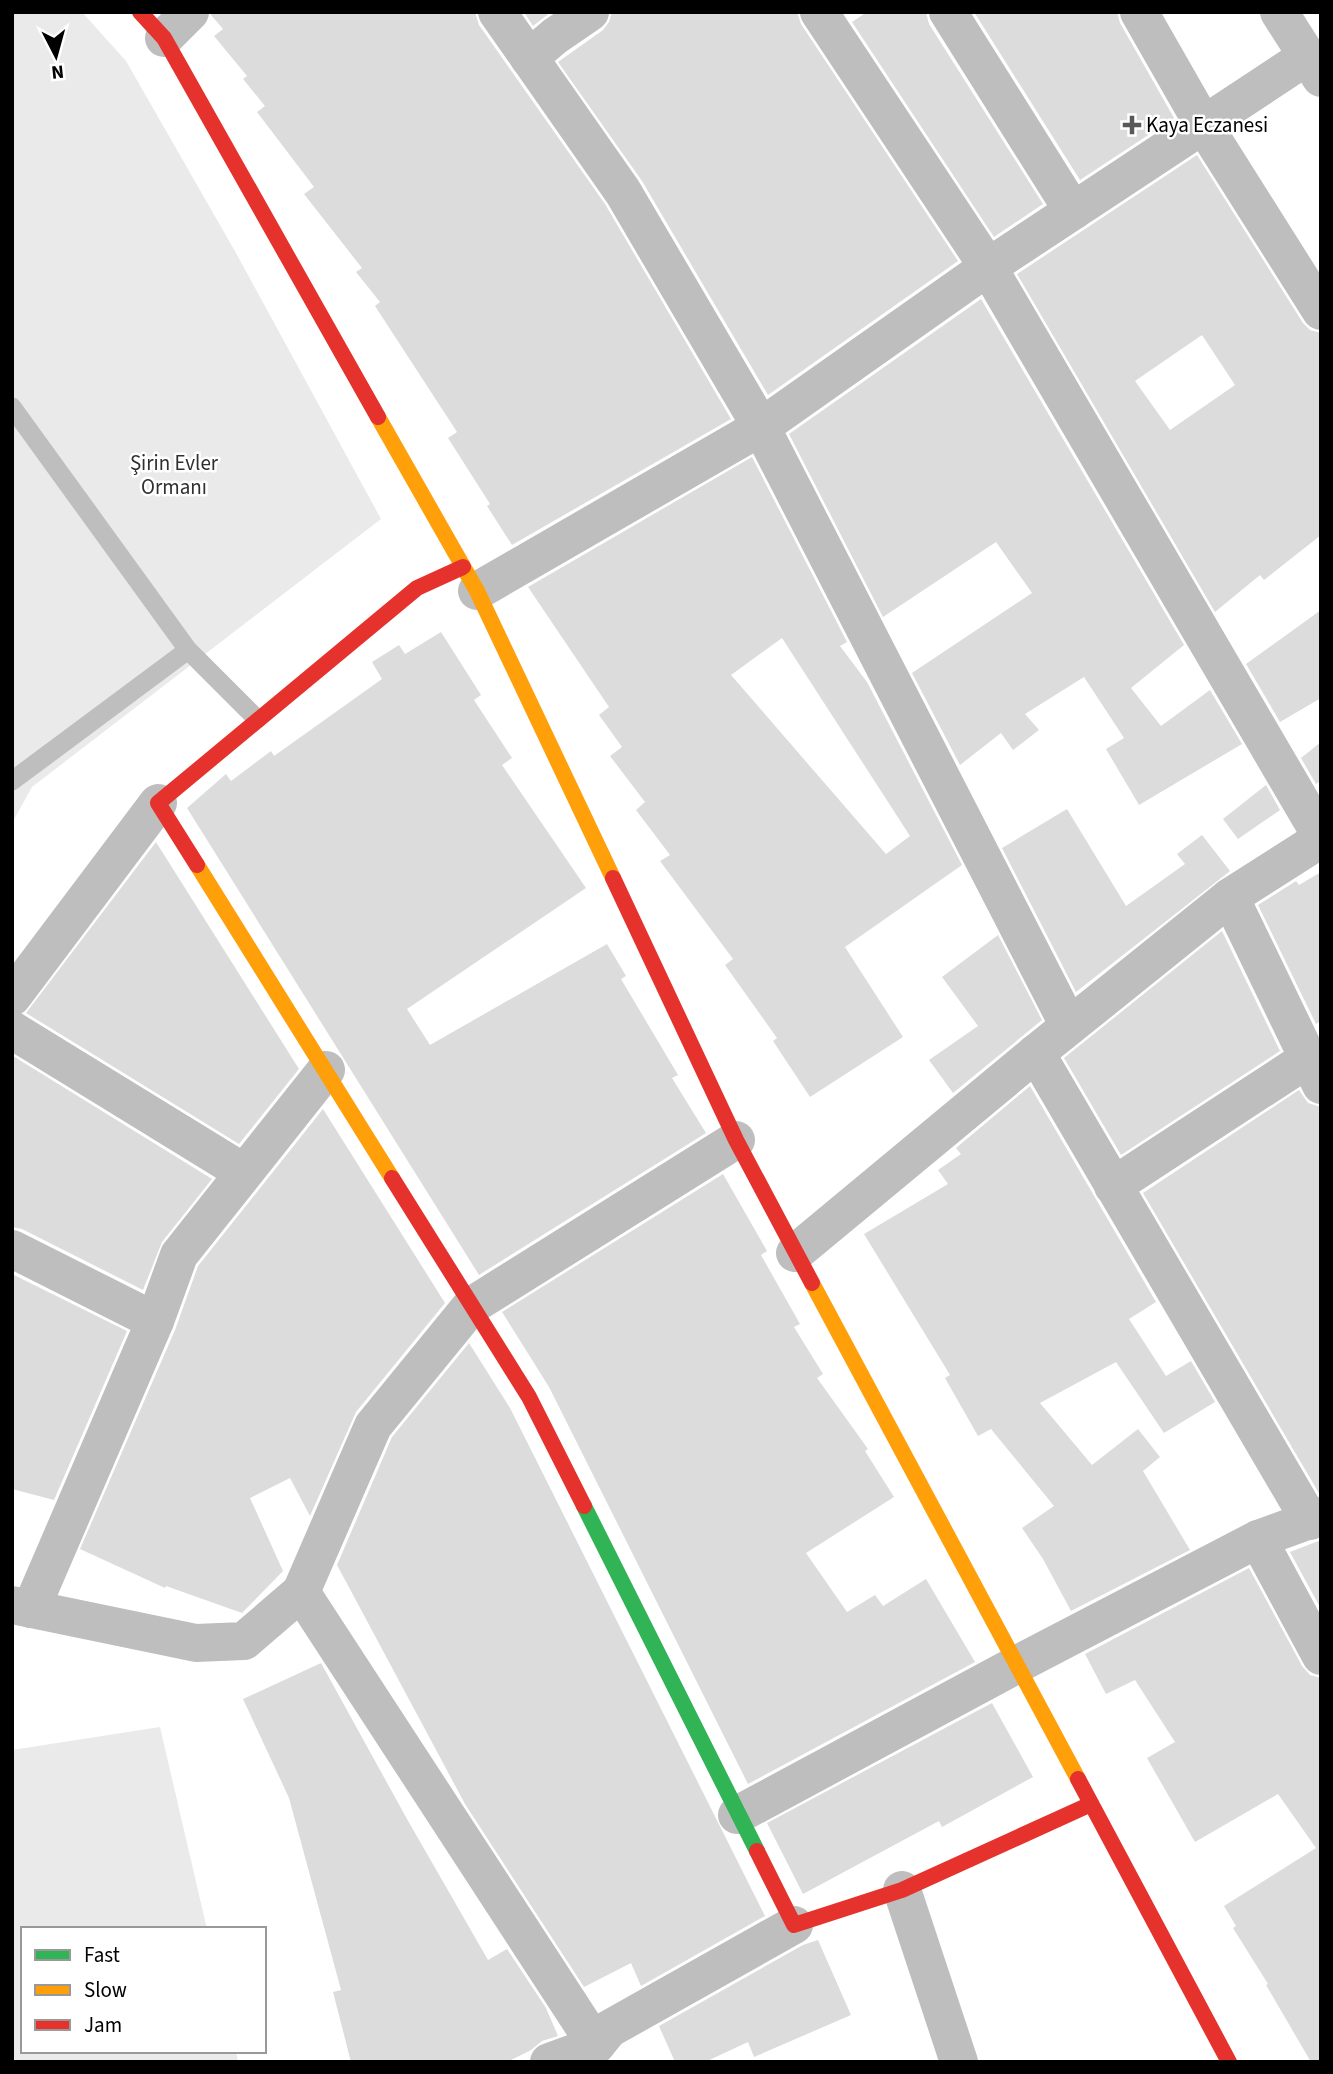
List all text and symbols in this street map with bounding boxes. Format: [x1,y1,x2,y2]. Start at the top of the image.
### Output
north arrow [21,21,91,91]
text: N [50,57,65,86]
place label: Kaya Eczanesi [1146,110,1268,140]
marker: Kaya Eczanesi [1124,117,1140,133]
park label: Şirin Evler Ormanı [130,448,219,502]
legend [21,1927,266,2053]
text: Fast [84,1940,120,1970]
text: Slow [84,1975,127,2005]
text: Jam [84,2010,122,2040]

